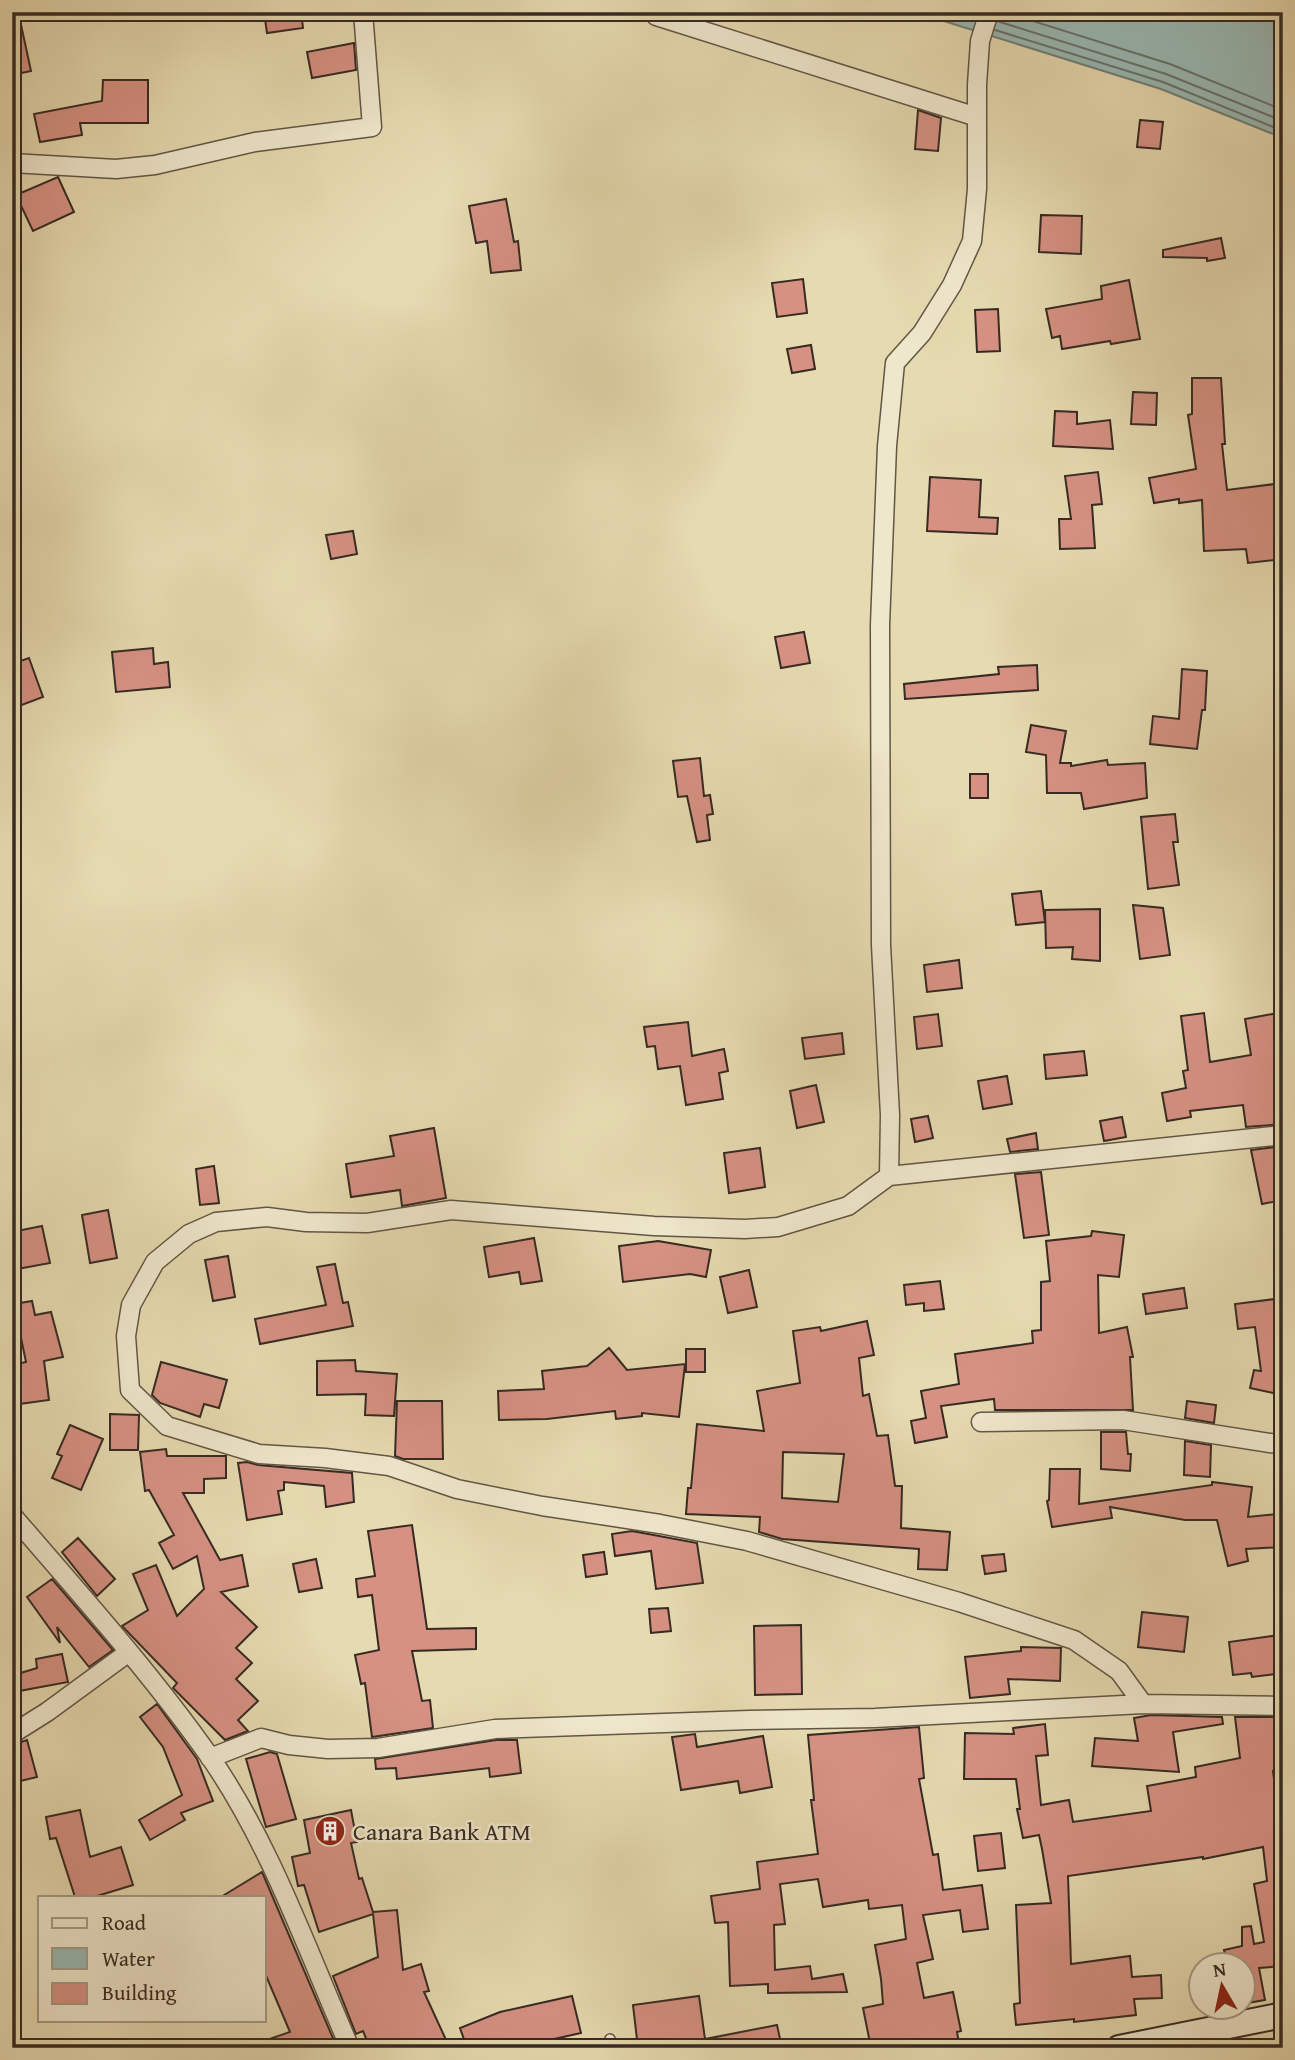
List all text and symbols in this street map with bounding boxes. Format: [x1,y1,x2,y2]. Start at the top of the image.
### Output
building icon: Canara Bank ATM [313,1814,347,1848]
place label: Canara Bank ATM [353,1814,531,1849]
legend [38,1896,266,2022]
text: Road [102,1907,147,1938]
text: Water [102,1943,155,1974]
north arrow [1186,1952,1256,2022]
text: N [1211,1954,1228,1984]
text: Building [102,1977,177,2008]

